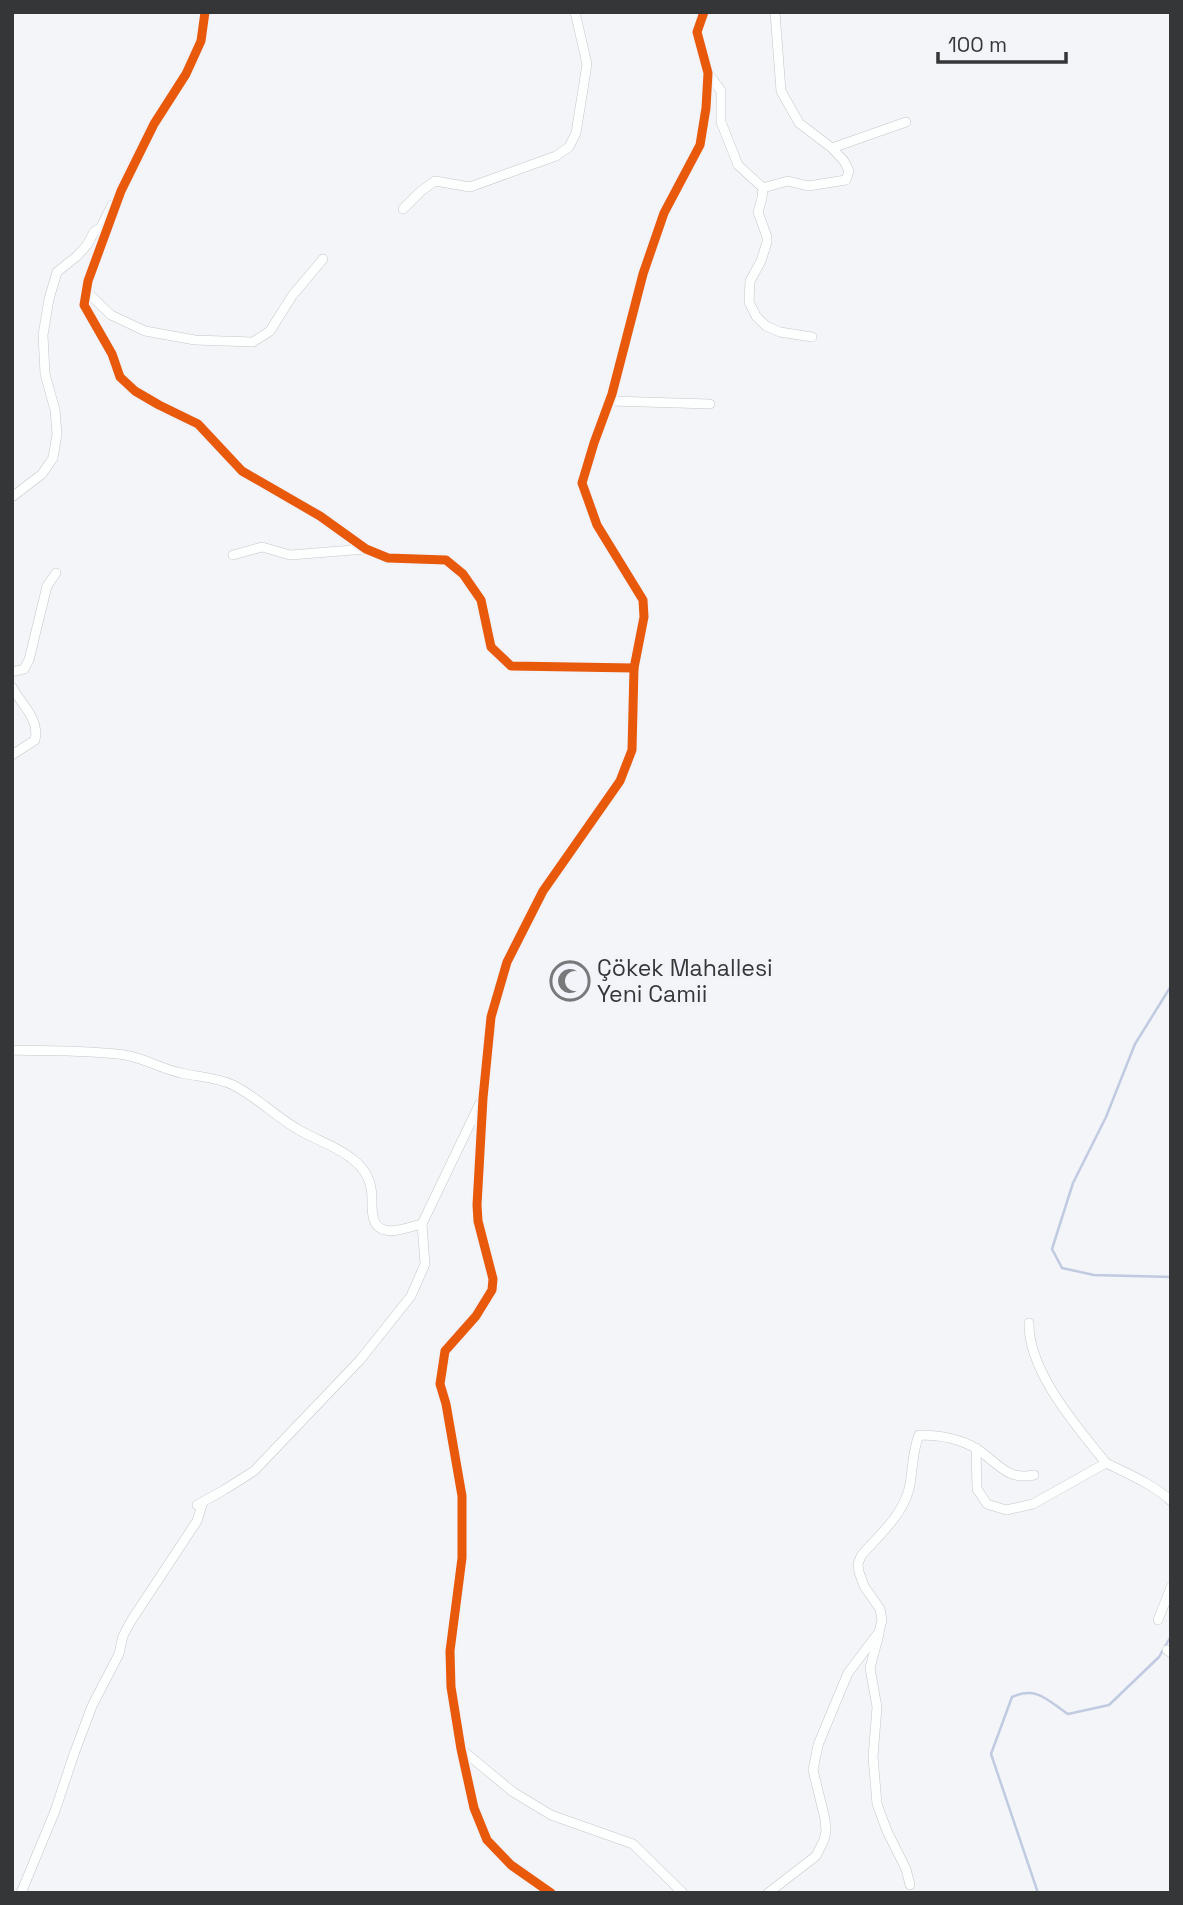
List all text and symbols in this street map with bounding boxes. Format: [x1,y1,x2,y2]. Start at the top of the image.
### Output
scale bar [938,21,1066,65]
text: 100 m [948,31,1007,58]
place label: Çökek Mahallesi Yeni Camii [597,953,773,1009]
mosque icon: Çökek Mahallesi Yeni Camii [549,960,591,1002]

